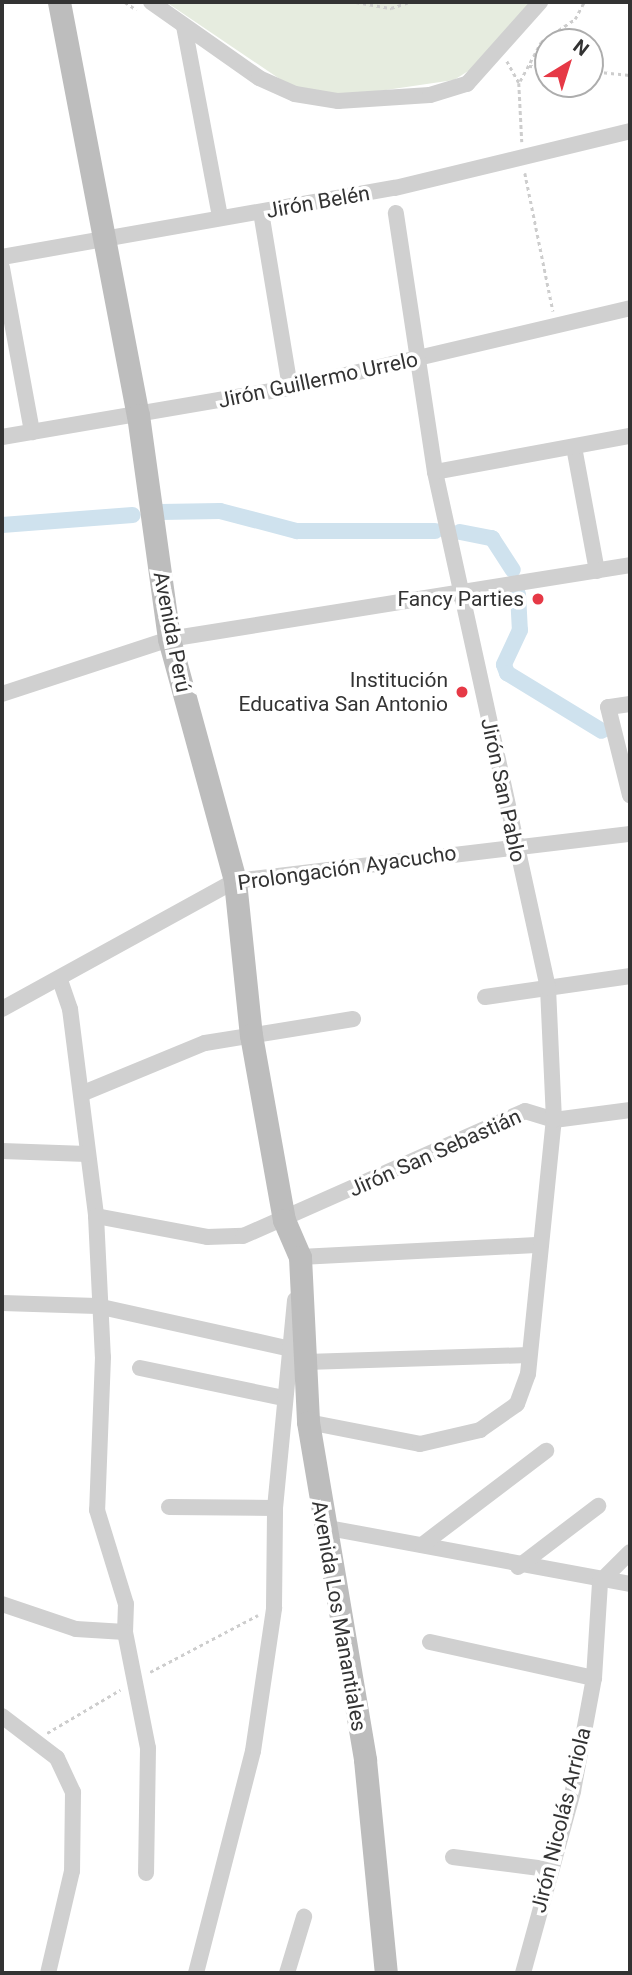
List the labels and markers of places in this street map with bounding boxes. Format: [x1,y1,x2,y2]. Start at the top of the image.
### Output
place label: Fancy Parties [397,586,524,612]
marker: Fancy Parties [530,591,546,607]
place label: Institución Educativa San Antonio [238,667,448,717]
marker: Institución Educativa San Antonio [454,684,470,700]

